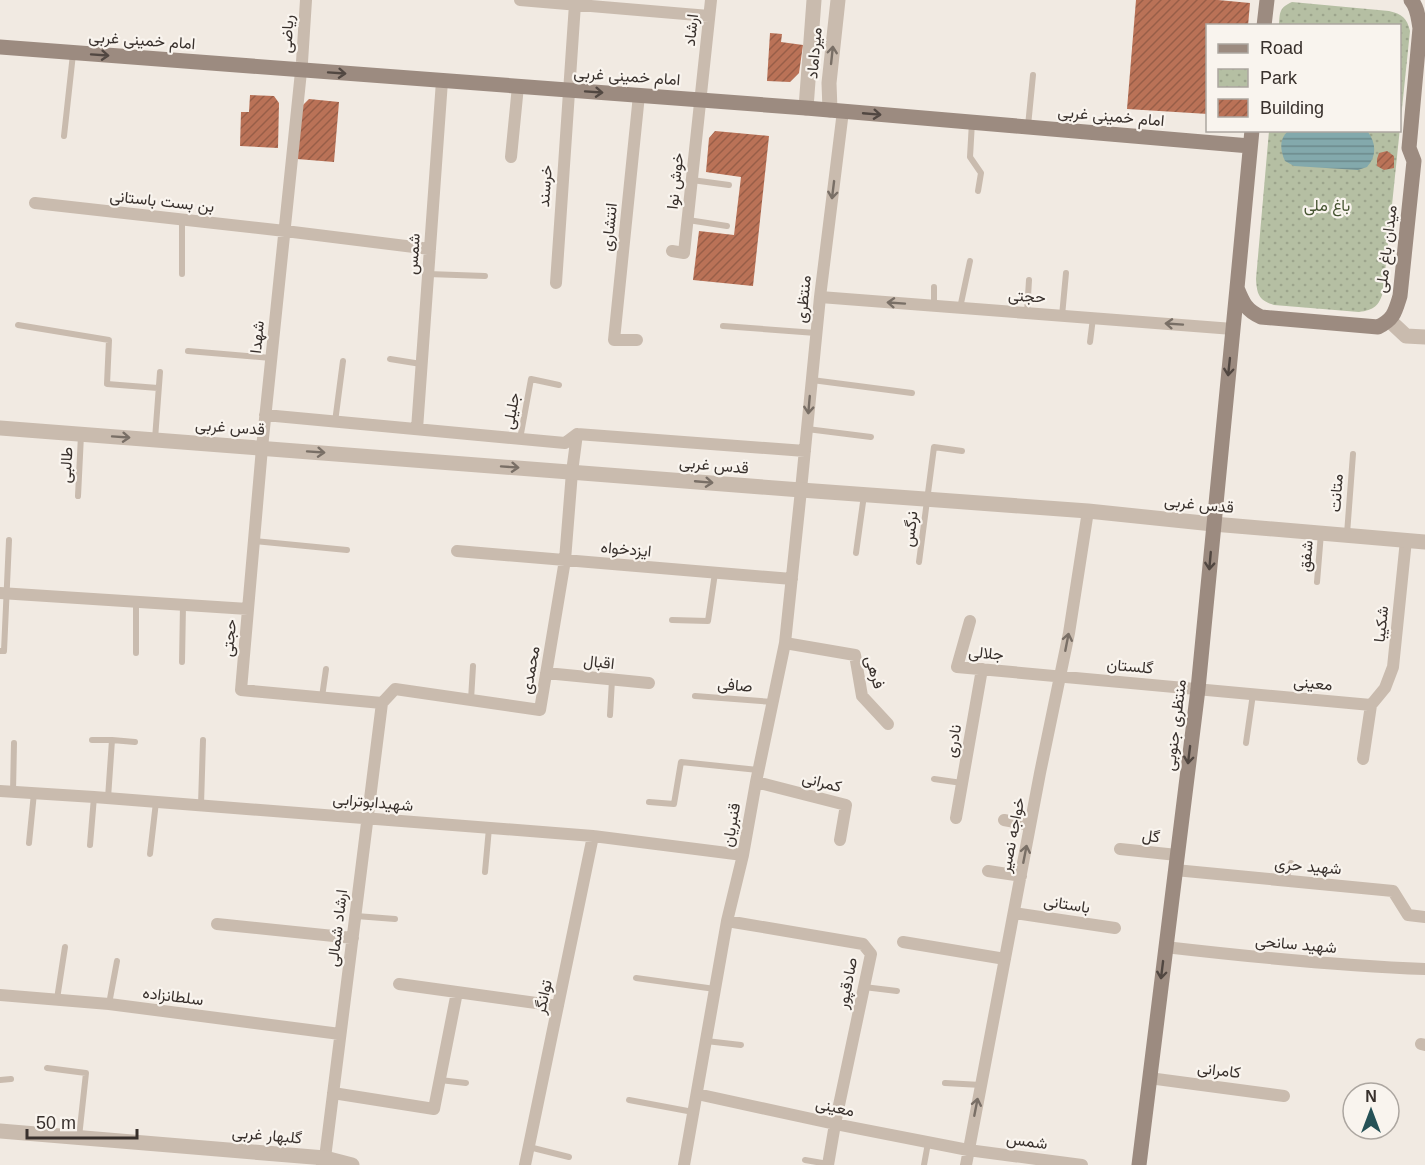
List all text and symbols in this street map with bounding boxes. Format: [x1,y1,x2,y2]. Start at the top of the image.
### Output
street label: ارشاد [681,13,703,47]
street label: ریاضی [278,14,298,54]
legend [1206,24,1401,132]
street label: میرداماد [803,27,827,80]
street label: امام خمینی غربی [88,28,196,54]
text: Road [1260,38,1303,58]
one-way arrow [827,45,838,65]
one-way arrow [90,50,110,61]
street label: امام خمینی غربی [573,64,681,90]
one-way arrow [326,68,346,79]
text: Park [1260,68,1298,88]
one-way arrow [583,87,603,98]
text: Building [1260,98,1324,118]
street label: امام خمینی غربی [1057,103,1165,131]
one-way arrow [862,108,881,119]
street label: خوش نوا [664,152,688,210]
street label: خرسند [535,164,557,208]
one-way arrow [827,180,838,199]
street label: بن بست باستانی [109,187,215,217]
park label: باغ ملی [1304,197,1350,217]
street label: انتشاری [598,202,622,252]
street label: میدان باغ ملی [1372,204,1403,294]
street label: شمس [403,233,425,275]
street label: منتظری [792,274,816,324]
street label: حجتی [1007,286,1047,308]
one-way arrow [887,297,907,308]
one-way arrow [1165,319,1185,330]
street label: شهدا [247,320,269,354]
one-way arrow [1223,357,1234,377]
street label: جلیلی [499,391,525,431]
one-way arrow [803,394,814,414]
street label: قدس غربی [194,416,265,440]
one-way arrow [111,432,131,443]
street label: طالبی [57,446,77,484]
one-way arrow [305,447,325,458]
street label: قدس غربی [678,453,750,479]
one-way arrow [500,462,519,473]
street label: متانت [1326,473,1346,513]
one-way arrow [694,477,714,488]
street label: قدس غربی [1163,492,1235,518]
street label: نرگس [899,510,923,548]
street label: ایزدخواه [600,538,652,562]
street label: شفق [1296,540,1318,573]
one-way arrow [1204,551,1215,571]
street label: شکیبا [1371,605,1392,643]
street label: حجتی [219,618,241,658]
one-way arrow [1062,633,1073,652]
street label: جلالی [967,643,1005,665]
street label: محمدی [517,645,545,696]
street label: اقبال [583,652,615,673]
street label: فرهی [860,653,888,691]
street label: گلستان [1106,655,1154,678]
street label: معینی [1293,673,1333,695]
street label: صافی [717,675,753,697]
street label: منتظری جنوبی [1161,678,1191,772]
street label: نادری [942,723,966,759]
one-way arrow [1184,745,1195,765]
street label: کمرانی [800,769,843,797]
street label: شهیدابوترابی [332,790,414,816]
street label: خواجه نصیر [996,796,1030,875]
street label: قنبریان [719,802,745,849]
street label: گل [1141,826,1161,848]
one-way arrow [1020,845,1031,864]
street label: شهید حری [1273,855,1342,879]
street label: ارشاد شمالی [324,888,352,968]
street label: باستانی [1042,892,1091,918]
street label: شهید سانحی [1254,932,1338,958]
street label: صادقپور [834,956,863,1012]
one-way arrow [1157,959,1168,979]
street label: توانگر [531,978,557,1017]
street label: سلطانزاده [141,984,204,1010]
street label: کامرانی [1196,1059,1242,1083]
north arrow [1341,1081,1401,1141]
text: N [1365,1088,1377,1105]
street label: معینی [814,1095,856,1121]
one-way arrow [971,1098,982,1118]
scale bar [27,1102,136,1140]
text: 50 m [36,1113,76,1133]
street label: گلبهار غربی [231,1123,303,1149]
street label: شمس [1005,1130,1049,1154]

